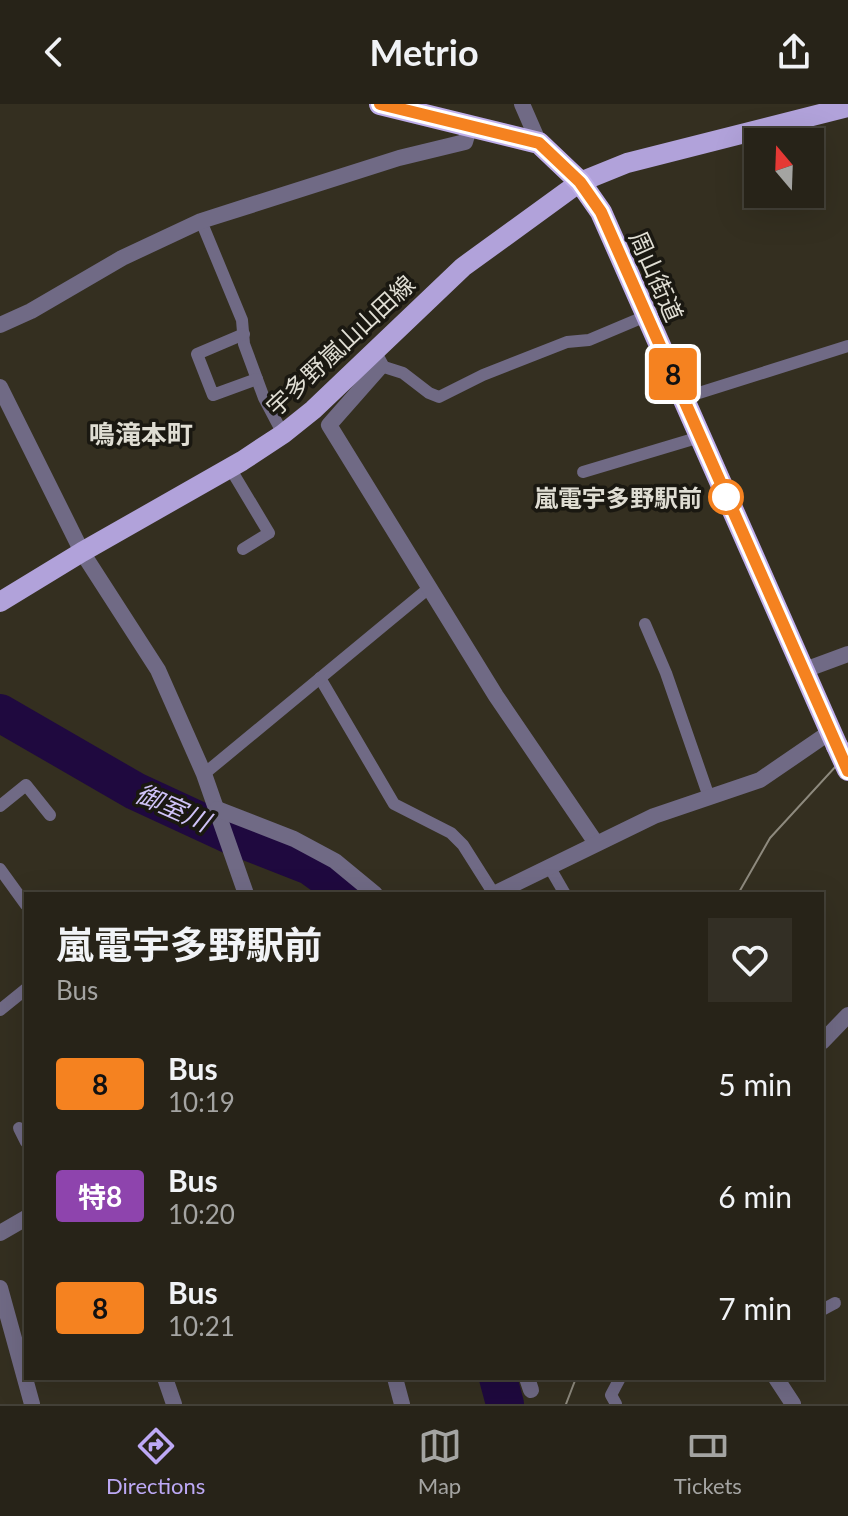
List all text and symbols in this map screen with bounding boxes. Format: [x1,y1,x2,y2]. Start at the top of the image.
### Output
icon: back [32,30,76,74]
text: Metrio [369,30,479,74]
icon: share [772,30,816,74]
north arrow [744,128,824,208]
map controls [744,128,824,208]
street label: 周山街道 [624,226,690,326]
street label: 宇多野嵐山山田線 [260,269,420,421]
line badge: 8 [647,348,699,400]
text: 8 [665,357,681,391]
district label: 鳴滝本町 [89,418,193,450]
marker: 嵐電宇多野駅前 [709,480,743,514]
place label: 嵐電宇多野駅前 [534,483,702,512]
water label: 御室川 [131,777,218,839]
button: heart [708,918,792,1002]
text: 嵐電宇多野駅前 [56,921,322,967]
text: Bus [56,974,98,1006]
text: Bus [168,1050,218,1086]
text: 5 min [718,1066,792,1102]
text: 8 [92,1067,108,1101]
text: 10:19 [168,1086,235,1118]
text: Bus [168,1162,218,1198]
text: 6 min [718,1178,792,1214]
text: 特8 [78,1179,122,1213]
text: 10:20 [168,1198,235,1230]
text: Bus [168,1274,218,1310]
text: 7 min [718,1290,792,1326]
text: 8 [92,1291,108,1325]
text: 10:21 [168,1310,235,1342]
tab: Directions [106,1424,205,1499]
tab: Map [418,1424,462,1499]
tab: Tickets [674,1424,742,1499]

